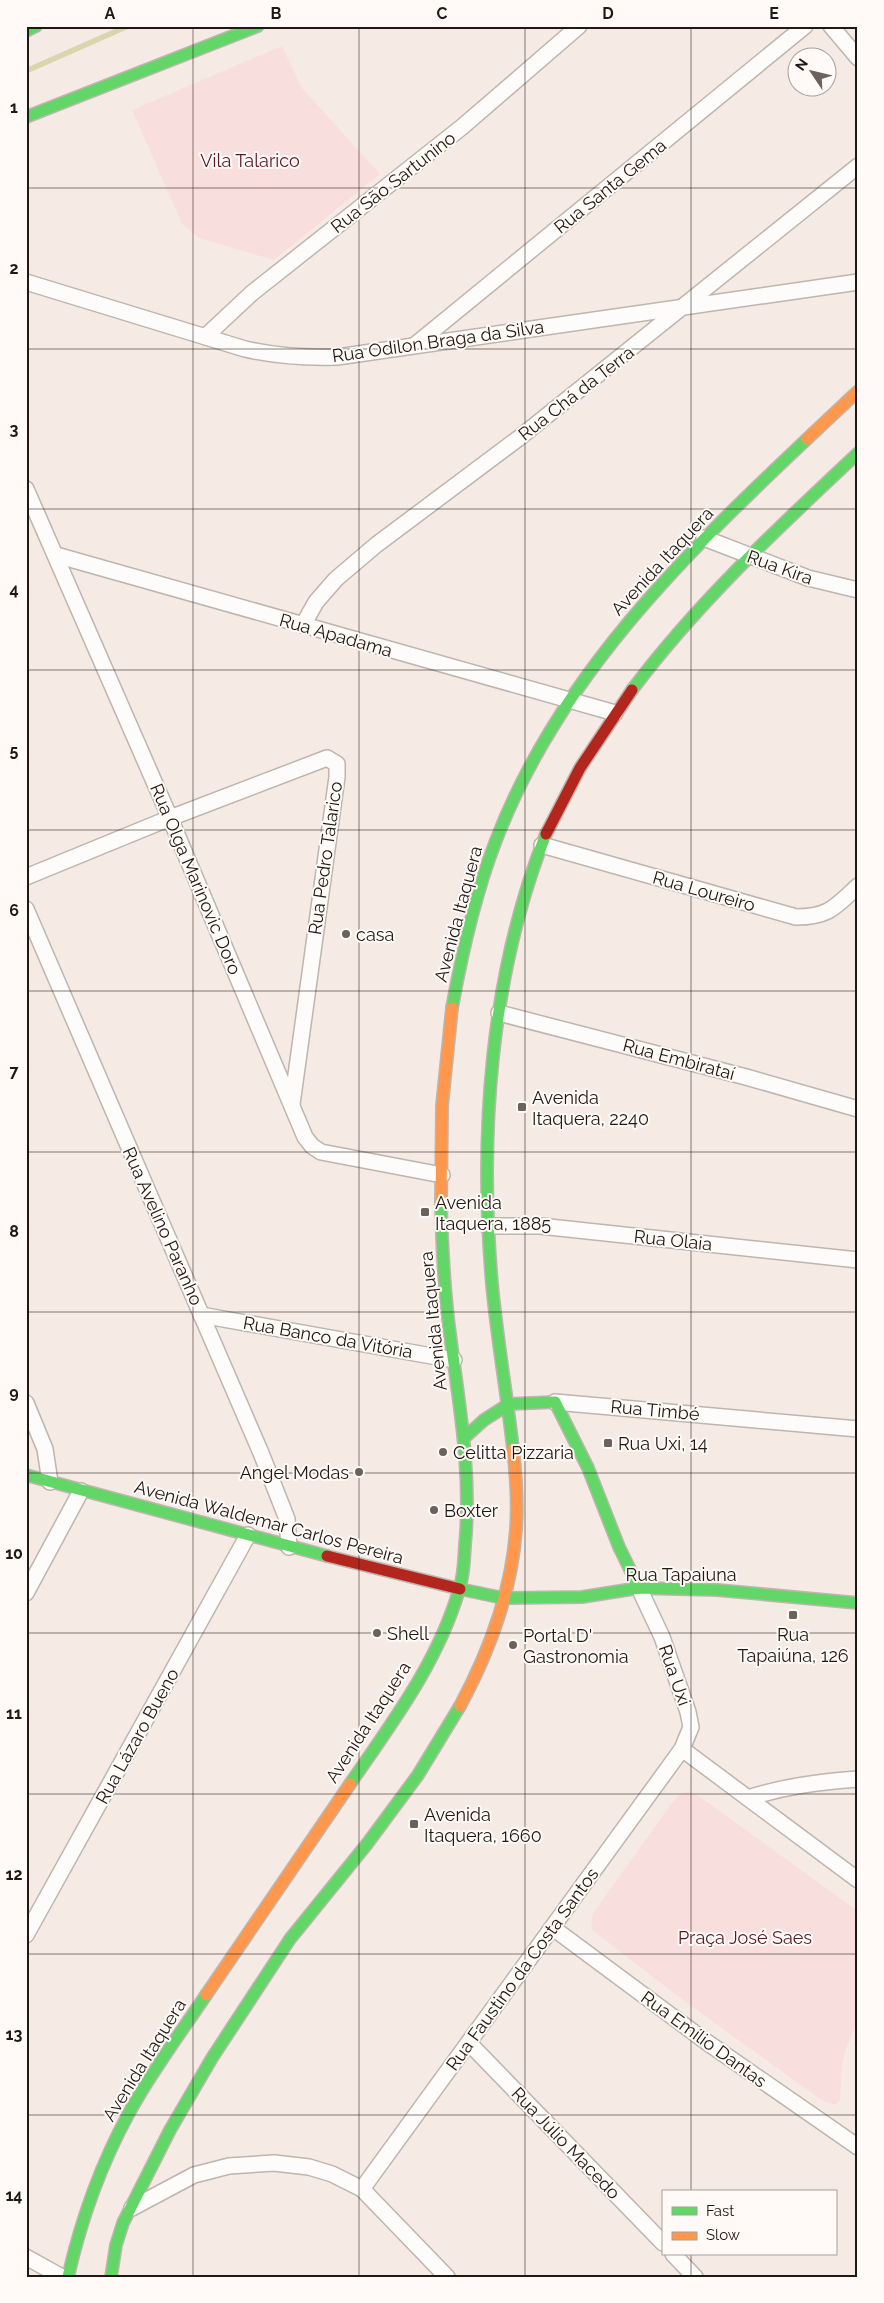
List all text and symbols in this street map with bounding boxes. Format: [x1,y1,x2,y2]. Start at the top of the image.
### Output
text: A [105,4,116,23]
text: B [271,4,282,23]
text: C [437,4,448,23]
text: D [602,4,614,23]
text: E [769,4,779,23]
north arrow [786,48,836,98]
text: N [792,56,811,74]
text: 1 [10,98,18,117]
street label: Rua São Sartunino [327,127,460,237]
street label: Rua Santa Gema [550,134,670,238]
park label: Vila Talarico [200,150,300,171]
text: 2 [9,259,19,278]
street label: Rua Odilon Braga da Silva [331,316,545,366]
street label: Rua Chá da Terra [514,341,638,445]
text: 3 [10,420,19,439]
street label: Avenida Itaquera [607,503,717,619]
street label: Rua Kira [744,545,816,589]
text: 4 [9,580,19,599]
street label: Rua Apadama [277,609,395,661]
text: 5 [10,741,19,760]
street label: Rua Olga Marinovic Doro [146,780,246,978]
street label: Rua Pedro Talarico [304,780,346,936]
street label: Avenida Itaquera [430,844,486,984]
street label: Rua Loureiro [650,866,758,916]
text: 6 [9,901,19,920]
place label: casa [356,924,394,945]
marker: casa [340,928,352,940]
street label: Rua Embirataí [621,1034,737,1084]
text: 7 [10,1062,19,1081]
place label: Avenida Itaquera, 2240 [532,1087,649,1129]
marker: Avenida Itaquera, 2240 [516,1101,528,1113]
street label: Rua Avelino Paranho [119,1144,207,1309]
place label: Avenida Itaquera, 1885 [435,1192,551,1234]
marker: Avenida Itaquera, 1885 [419,1206,431,1218]
text: 8 [9,1222,19,1241]
street label: Rua Olaia [633,1225,713,1255]
street label: Avenida Itaquera [415,1250,451,1392]
street label: Rua Banco da Vitória [242,1312,414,1362]
text: 9 [9,1383,19,1402]
street label: Rua Timbé [610,1396,701,1424]
place label: Rua Uxi, 14 [618,1433,708,1454]
marker: Rua Uxi, 14 [602,1437,614,1449]
place label: Celitta Pizzaria [453,1442,574,1463]
marker: Celitta Pizzaria [437,1446,449,1458]
place label: Angel Modas [240,1462,349,1483]
marker: Angel Modas [353,1466,365,1478]
street label: Avenida Waldemar Carlos Pereira [132,1476,406,1568]
place label: Boxter [444,1500,499,1521]
marker: Boxter [428,1504,440,1516]
text: 10 [5,1544,23,1563]
street label: Rua Tapaiuna [626,1564,736,1585]
marker: Rua Tapaiúna, 126 [787,1609,799,1621]
place label: Shell [387,1623,429,1644]
place label: Rua Tapaiúna, 126 [737,1624,849,1666]
place label: Portal D' Gastronomia [523,1625,629,1667]
marker: Shell [371,1627,383,1639]
marker: Portal D' Gastronomia [507,1639,519,1651]
street label: Rua Uxi [655,1642,695,1708]
street label: Avenida Itaquera [321,1658,415,1786]
street label: Rua Lázaro Bueno [91,1664,183,1807]
text: 11 [6,1704,22,1723]
place label: Avenida Itaquera, 1660 [424,1804,542,1846]
marker: Avenida Itaquera, 1660 [408,1818,420,1830]
street label: Rua Faustino da Costa Santos [441,1863,603,2074]
text: 12 [6,1865,22,1884]
park label: Praça José Saes [678,1927,812,1948]
street label: Rua Emílio Dantas [637,1987,771,2092]
street label: Avenida Itaquera [98,1995,190,2125]
text: 13 [6,2025,22,2044]
street label: Rua Júlio Macedo [507,2083,625,2204]
text: 14 [5,2186,23,2205]
legend [662,2190,836,2256]
text: Fast [706,2202,734,2220]
text: Slow [706,2226,740,2244]

